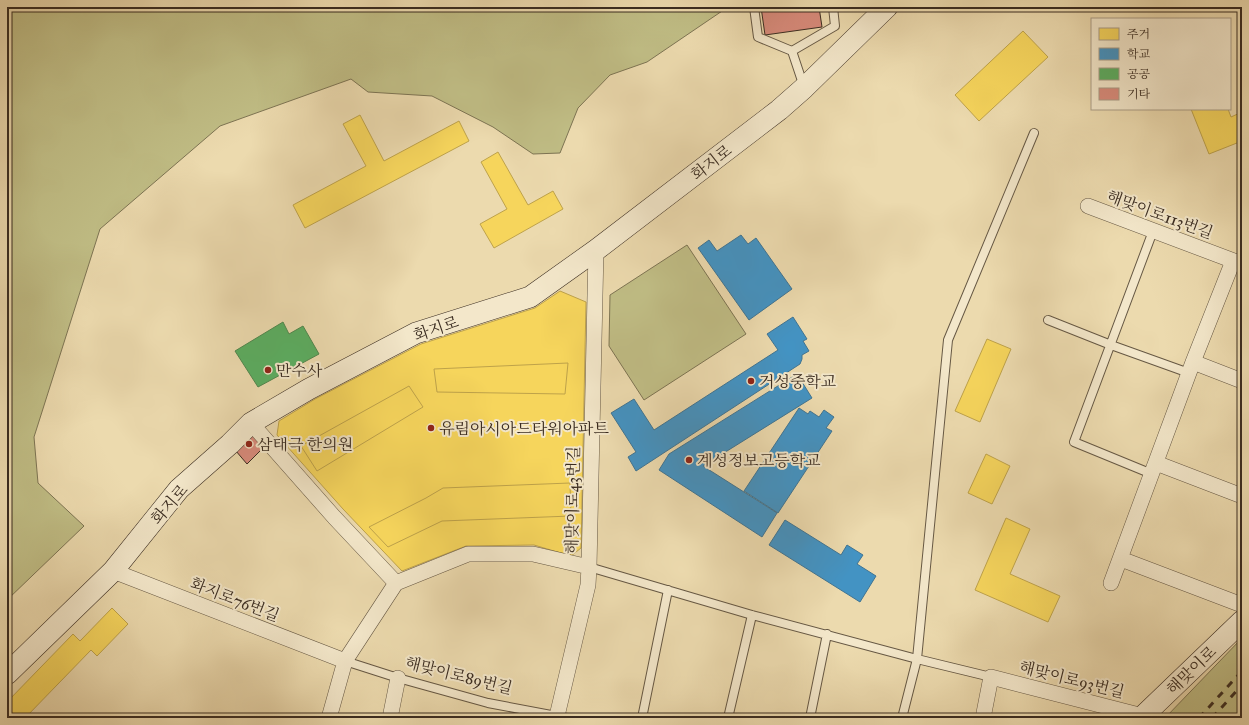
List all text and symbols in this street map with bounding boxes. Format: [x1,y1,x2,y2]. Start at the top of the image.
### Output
legend [1091,18,1231,110]
text: 주거 [1127,27,1150,41]
text: 학교 [1127,47,1151,61]
text: 공공 [1127,67,1151,81]
text: 기타 [1127,87,1151,101]
street label: 화지로 [687,140,736,184]
street label: 해맞이로113번길 [1104,186,1216,243]
street label: 화지로 [411,312,462,345]
place label: 만수사 [276,361,323,380]
marker: 만수사 [263,365,273,375]
place label: 거성중학교 [759,372,836,391]
marker: 거성중학교 [746,376,756,386]
place label: 유림아시아드타워아파트 [439,419,610,438]
marker: 유림아시아드타워아파트 [426,423,436,433]
place label: 삼태극 한의원 [257,435,353,454]
marker: 삼태극 한의원 [244,439,254,449]
street label: 해맞이로43번길 [562,446,583,554]
place label: 계성정보고등학교 [697,451,821,470]
marker: 계성정보고등학교 [684,455,694,465]
street label: 화지로 [147,480,192,528]
street label: 화지로76번길 [188,574,282,625]
street label: 해맞이로 [1163,642,1221,699]
street label: 해맞이로89번길 [403,653,514,698]
street label: 해맞이로93번길 [1017,657,1126,702]

